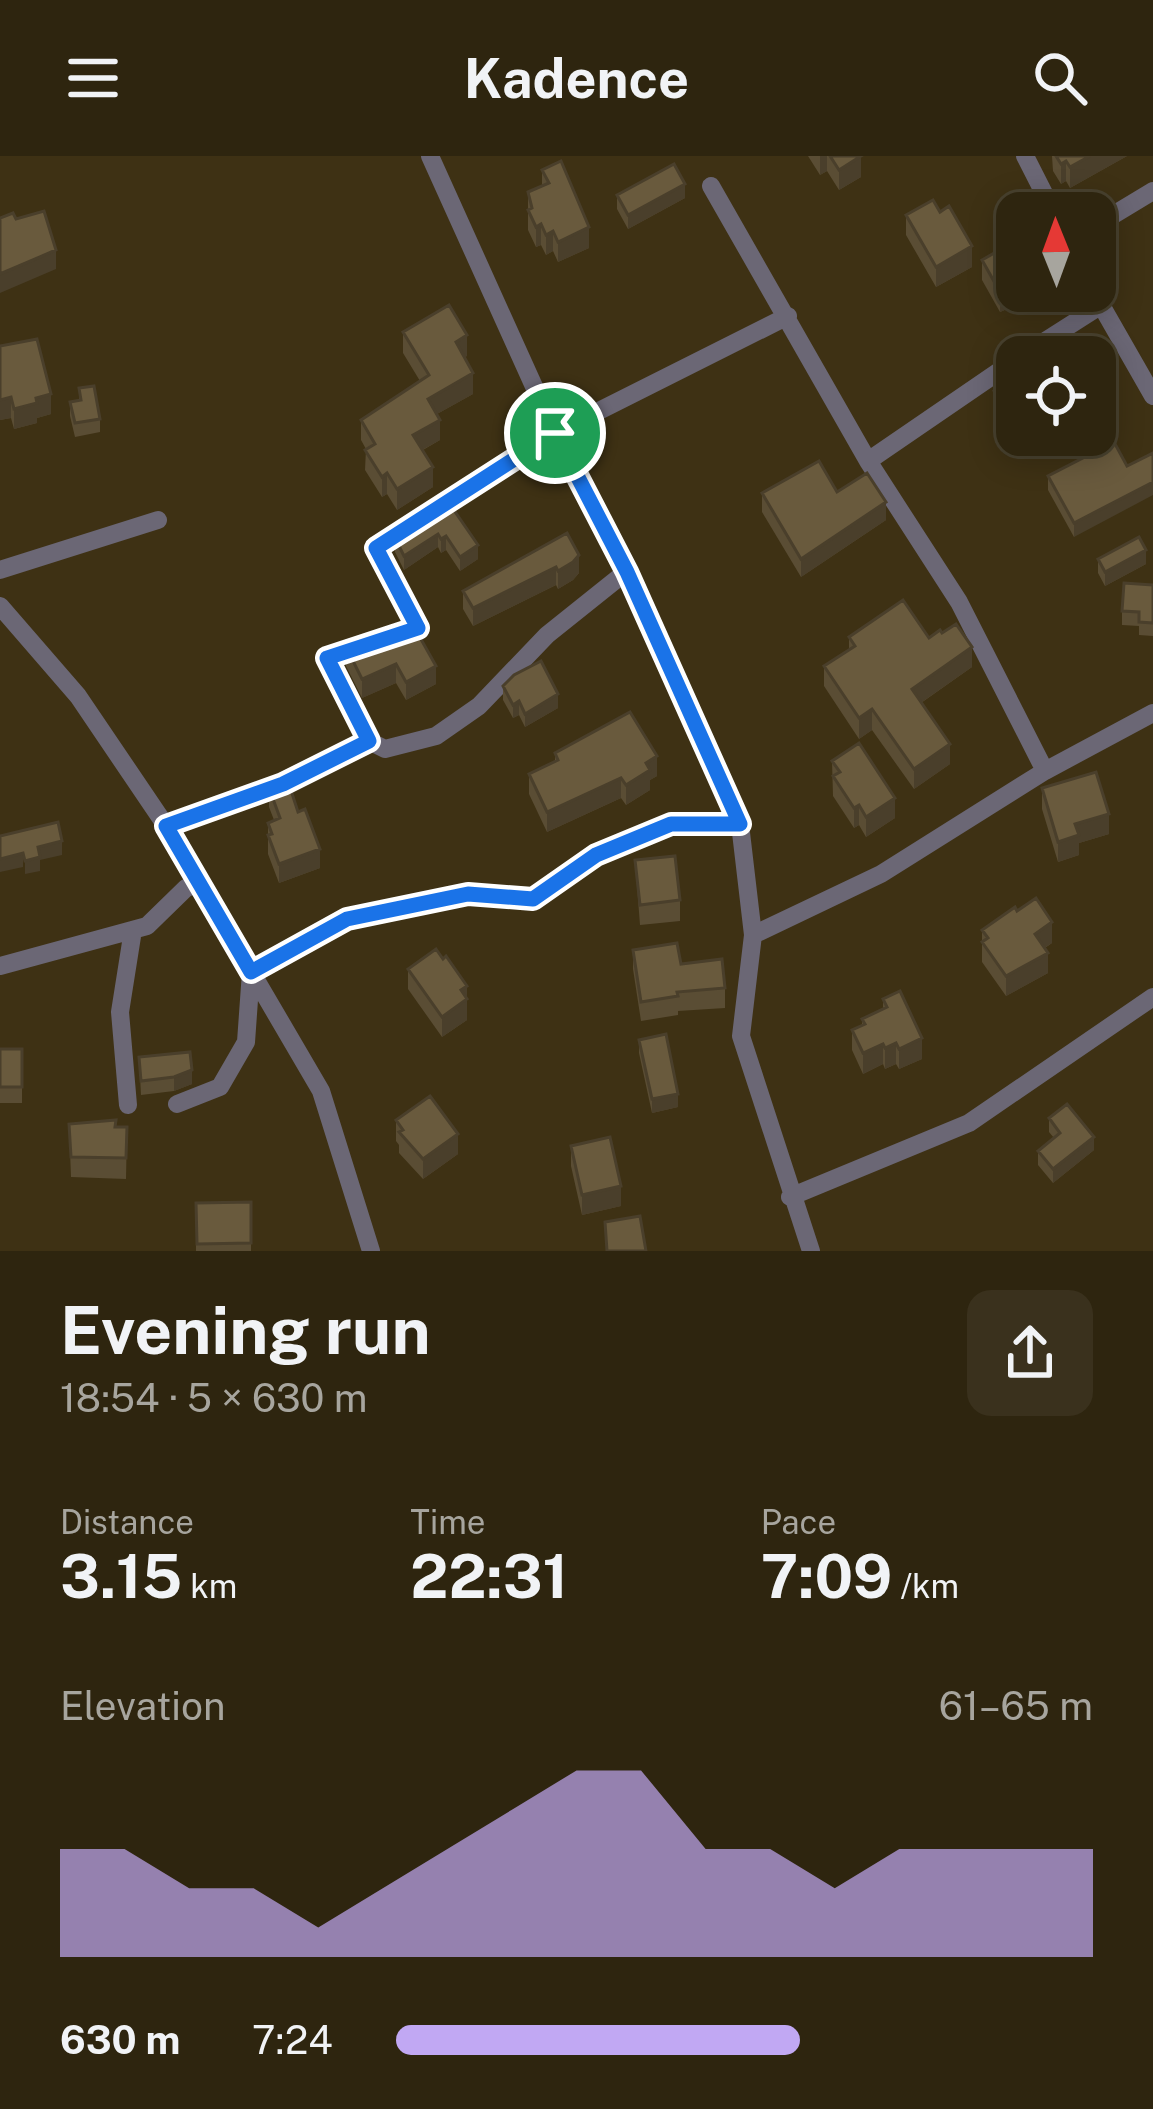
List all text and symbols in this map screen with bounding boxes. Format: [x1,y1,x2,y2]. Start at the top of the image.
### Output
icon: menu [60,45,126,111]
icon: search [1027,45,1093,111]
text: Kadence [464,47,689,110]
north arrow [996,192,1116,312]
map controls [996,192,1116,456]
button: locate [996,336,1116,456]
pin [504,382,606,484]
icon: arrive [522,400,588,466]
button: share [967,1290,1093,1416]
text: Evening run [60,1291,431,1369]
text: 18:54 · 5 × 630 m [60,1375,367,1421]
text: Distance [60,1503,194,1541]
text: Time [410,1503,486,1541]
text: Pace [761,1503,836,1541]
text: 3.15 [60,1541,182,1612]
text: 22:31 [410,1541,568,1612]
text: 7:09 [761,1541,892,1612]
text: km [182,1567,237,1605]
text: /km [892,1567,959,1605]
text: Elevation [60,1683,226,1729]
text: 61–65 m [939,1683,1093,1729]
text: 630 m [60,2017,180,2063]
text: 7:24 [252,2017,333,2063]

